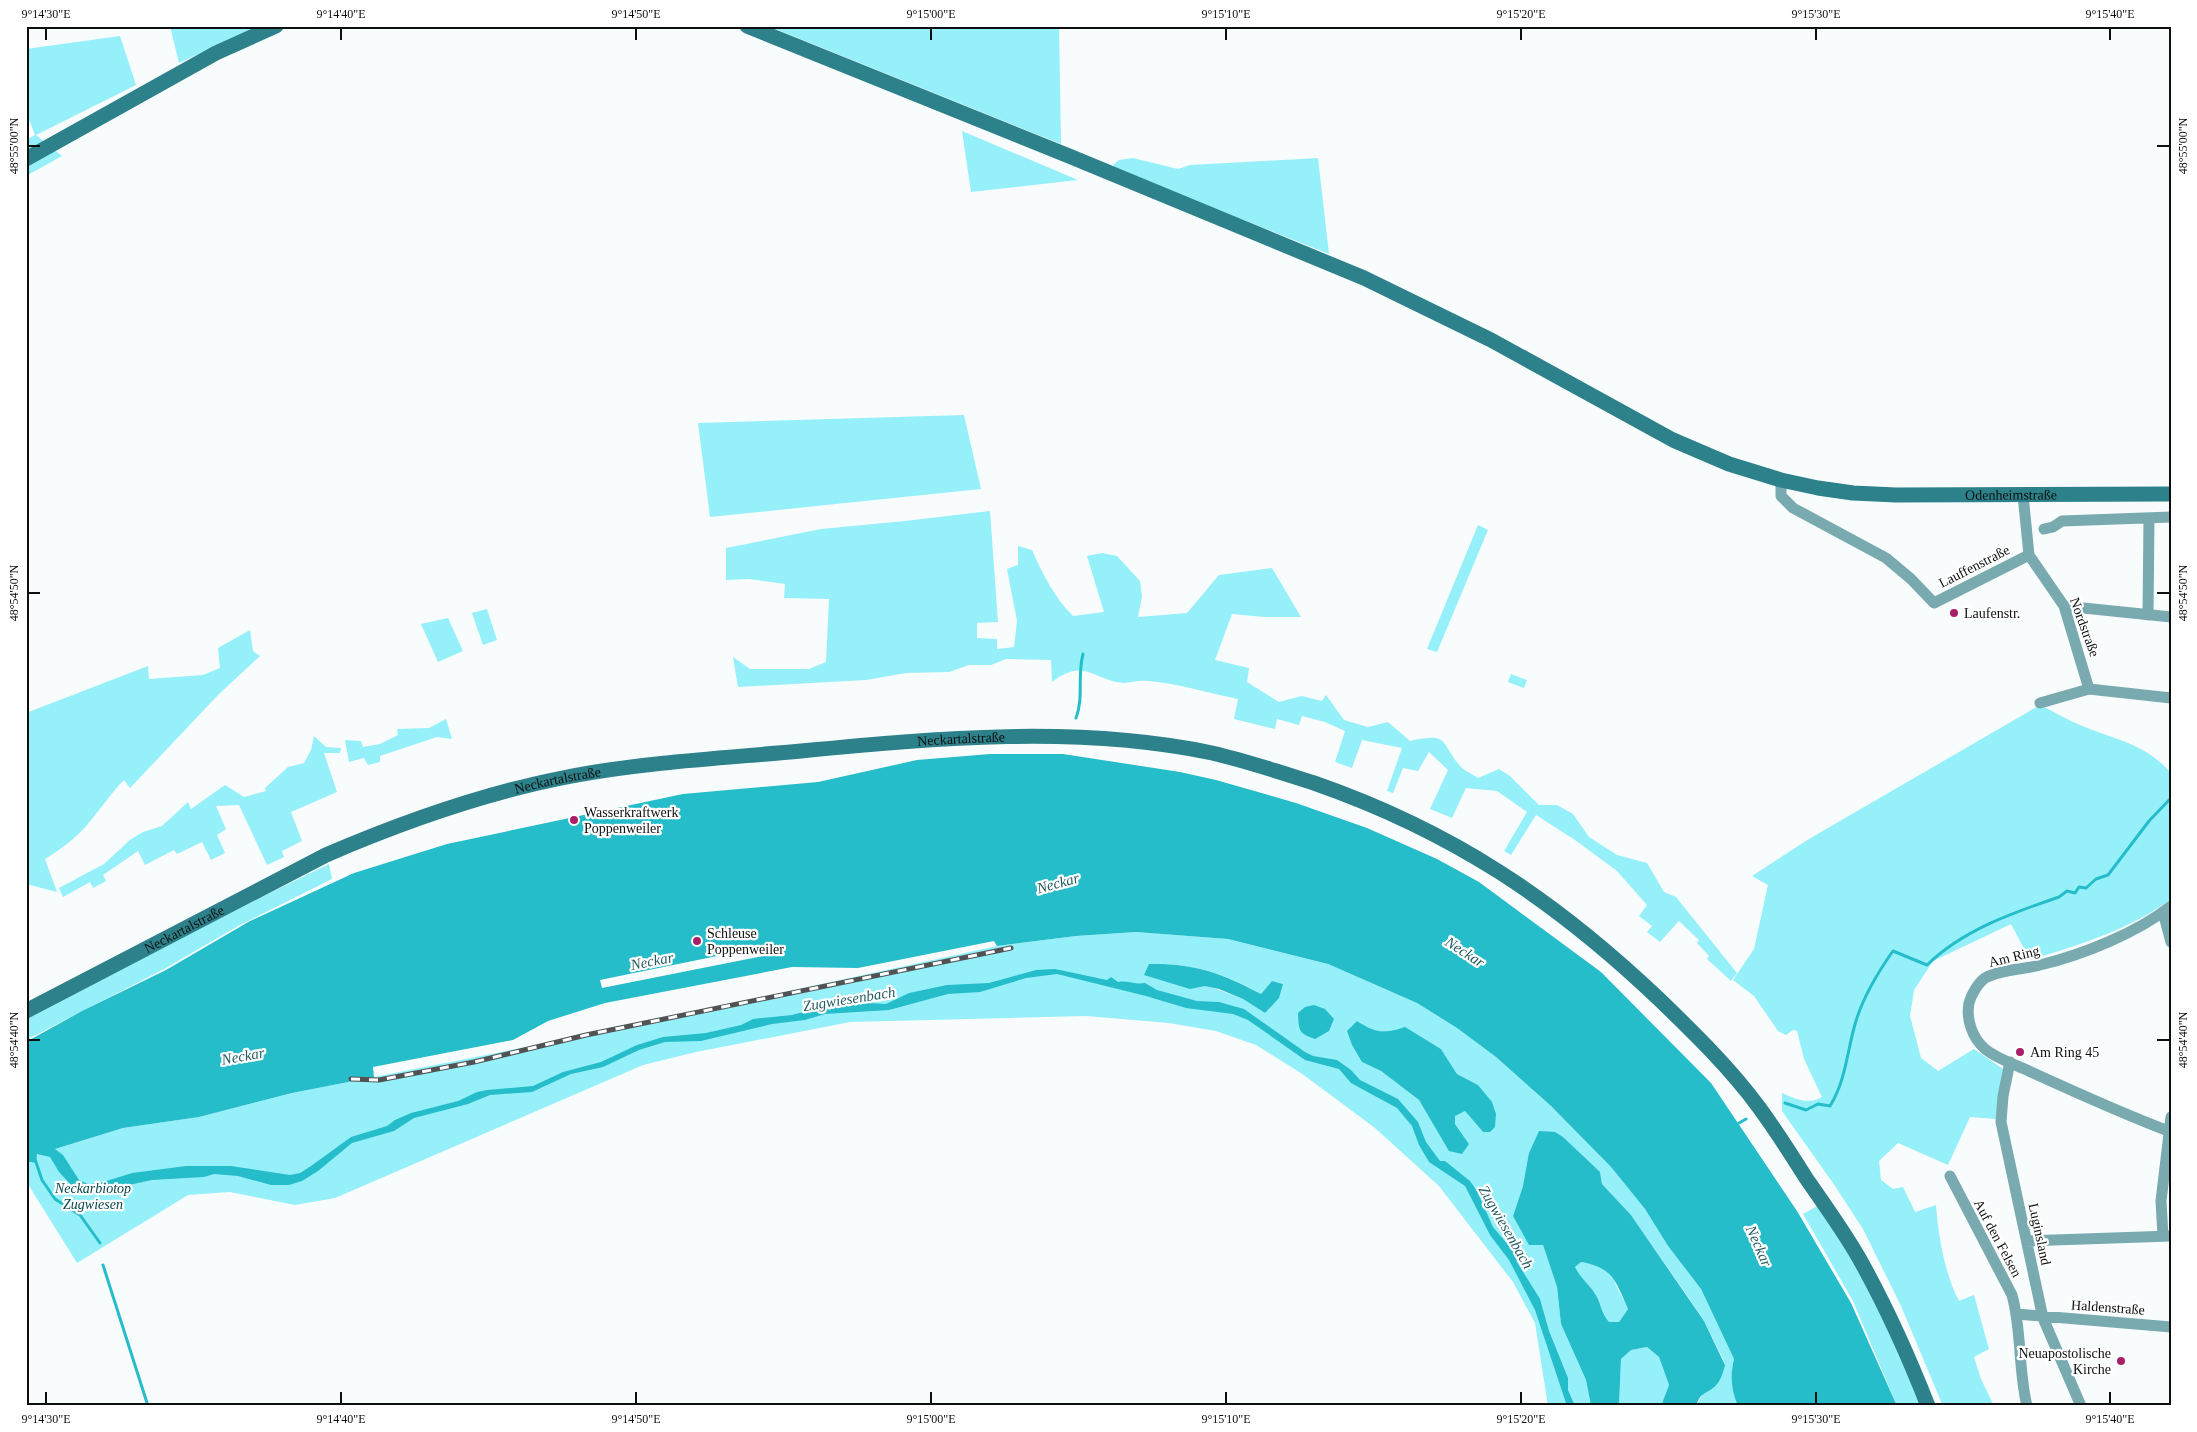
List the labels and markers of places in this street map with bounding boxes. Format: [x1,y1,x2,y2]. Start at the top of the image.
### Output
place label: Laufenstr. [1964,606,2020,621]
marker: Laufenstr. [1948,607,1960,619]
place label: Wasserkraftwerk Poppenweiler [584,805,679,836]
marker: Wasserkraftwerk Poppenweiler [568,814,580,826]
place label: Schleuse Poppenweiler [707,926,784,957]
marker: Schleuse Poppenweiler [691,935,703,947]
place label: Am Ring 45 [2030,1045,2099,1060]
marker: Am Ring 45 [2014,1046,2026,1058]
place label: Neuapostolische Kirche [2018,1346,2111,1377]
marker: Neuapostolische Kirche [2115,1355,2127,1367]

